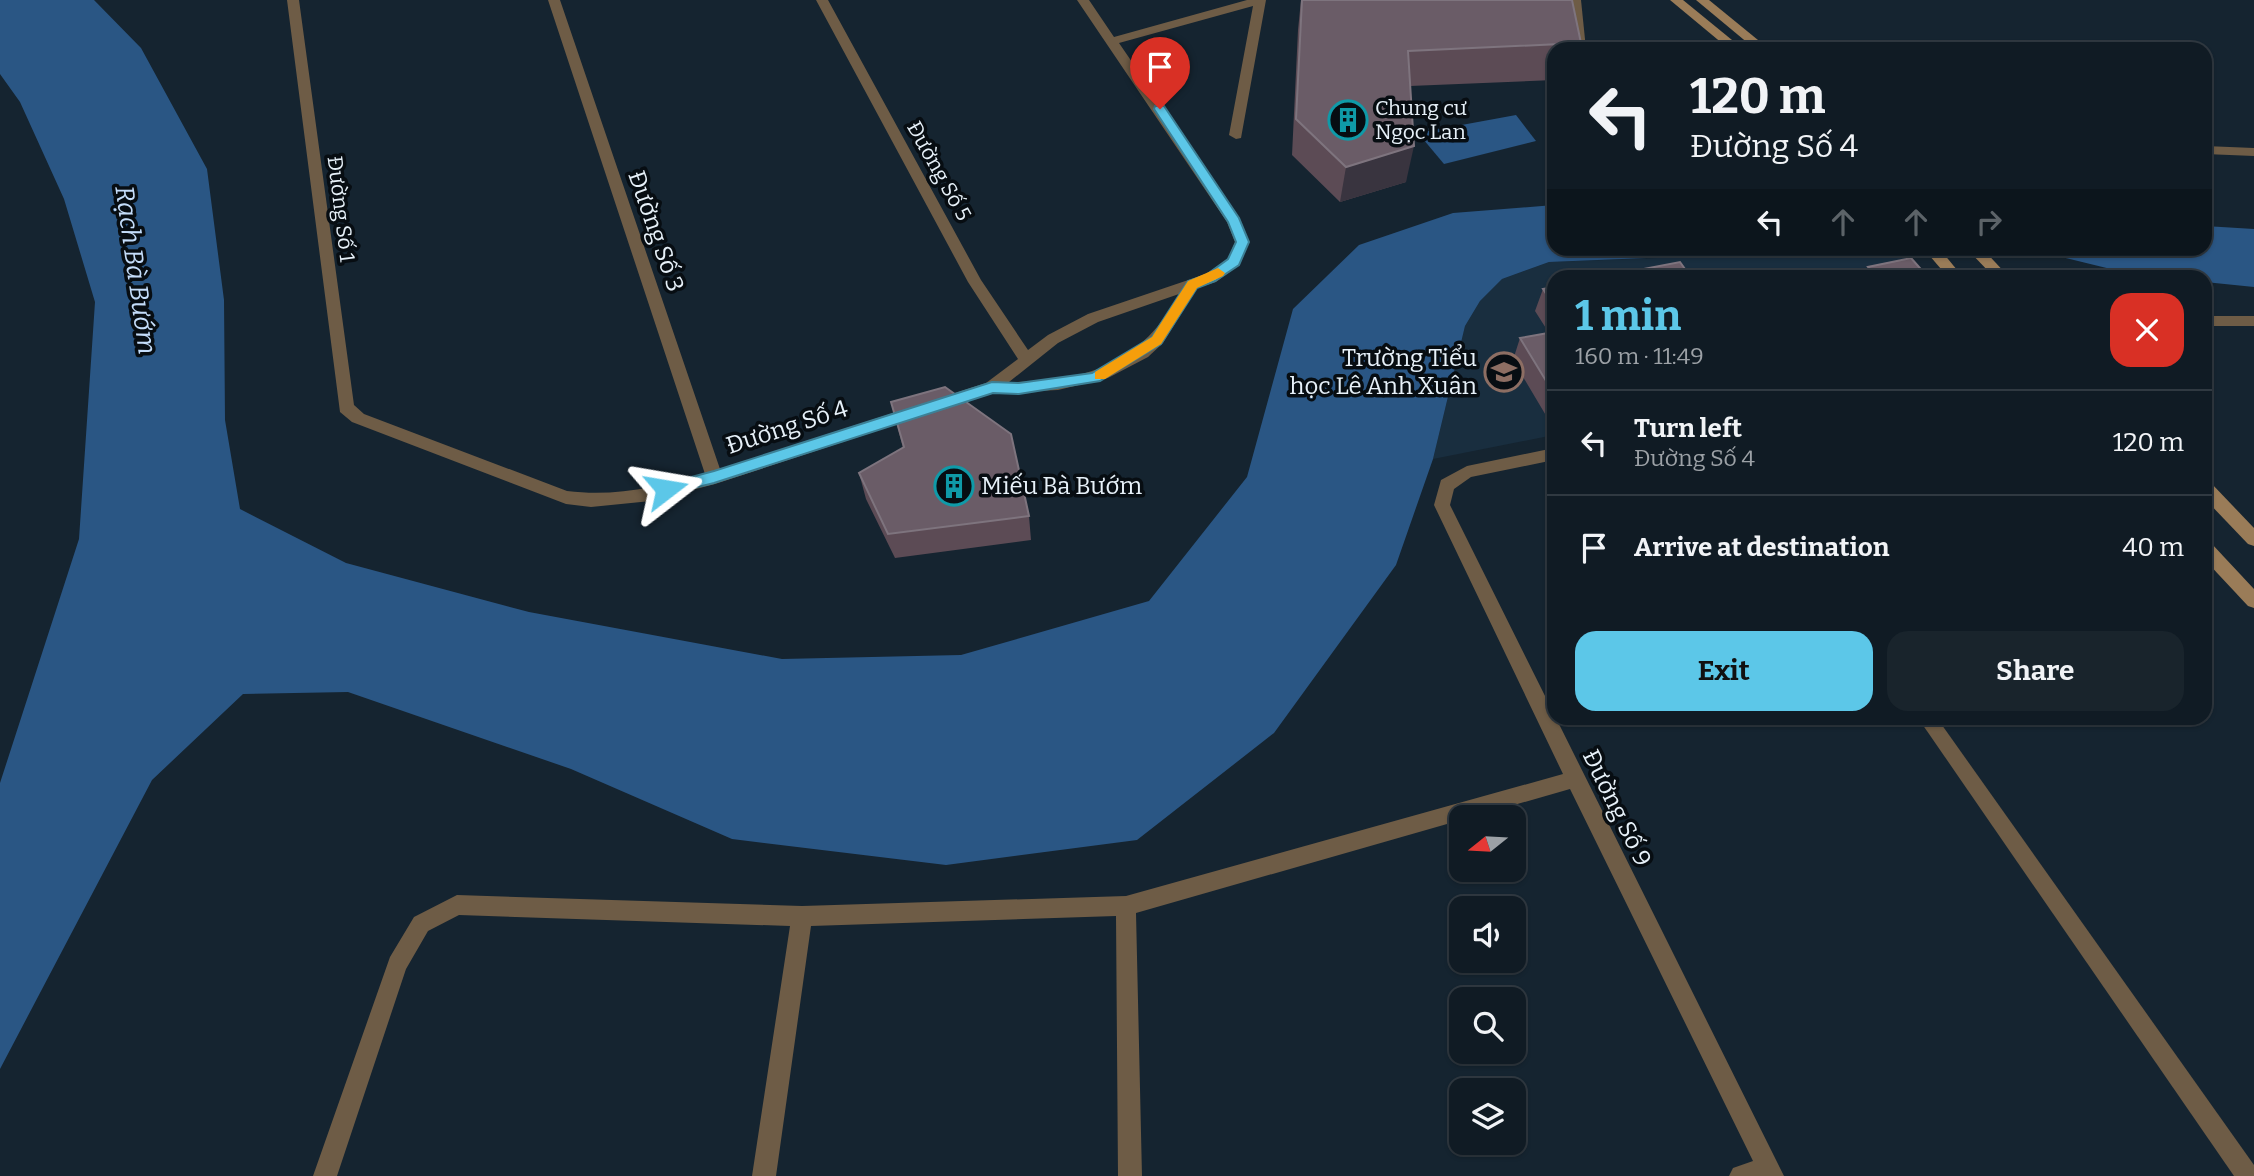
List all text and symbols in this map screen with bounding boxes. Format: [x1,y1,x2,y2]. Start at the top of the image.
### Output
pin [1130,37,1190,109]
icon: arrive [1141,48,1179,86]
text: 120 m [1690,67,1825,126]
icon: left [1575,70,1666,161]
place label: Chung cư Ngọc Lan [1375,95,1467,145]
building icon: Chung cư Ngọc Lan [1327,99,1369,141]
street label: Đường Số 5 [901,117,977,225]
text: Đường Số 4 [1690,127,1858,165]
street label: Đường Số 1 [322,155,360,264]
street label: Đường Số 3 [622,167,690,295]
water label: Rạch Bà Bướm [108,184,163,356]
icon: left [1751,203,1789,241]
icon: ahead [1824,203,1862,241]
icon: ahead [1897,203,1935,241]
icon: right [1970,203,2008,241]
text: 1 min [1575,291,1681,341]
button: close [2110,293,2184,367]
text: 160 m · 11:49 [1575,342,1704,370]
place label: Trường Tiểu học Lê Anh Xuân [1290,344,1477,400]
school or university icon: Trường Tiểu học Lê Anh Xuân [1483,351,1525,393]
street label: Đường Số 4 [723,394,851,460]
text: Turn left [1634,413,1742,444]
icon: left [1575,424,1613,462]
text: 120 m [2113,427,2184,458]
text: Đường Số 4 [1634,444,1755,472]
position arrow [629,452,703,526]
building icon: Miếu Bà Bướm [933,465,975,507]
place label: Miếu Bà Bướm [981,472,1142,500]
icon: arrive [1575,529,1613,567]
text: Arrive at destination [1634,532,1889,563]
text: 40 m [2122,532,2184,563]
button: Exit [1575,631,1873,711]
button: Share [1887,631,2184,711]
street label: Đường Số 9 [1577,745,1657,871]
north arrow [1449,805,1526,882]
map controls [1449,805,1526,1155]
button: sound [1449,896,1526,973]
button: search [1449,987,1526,1064]
button: layers [1449,1078,1526,1155]

